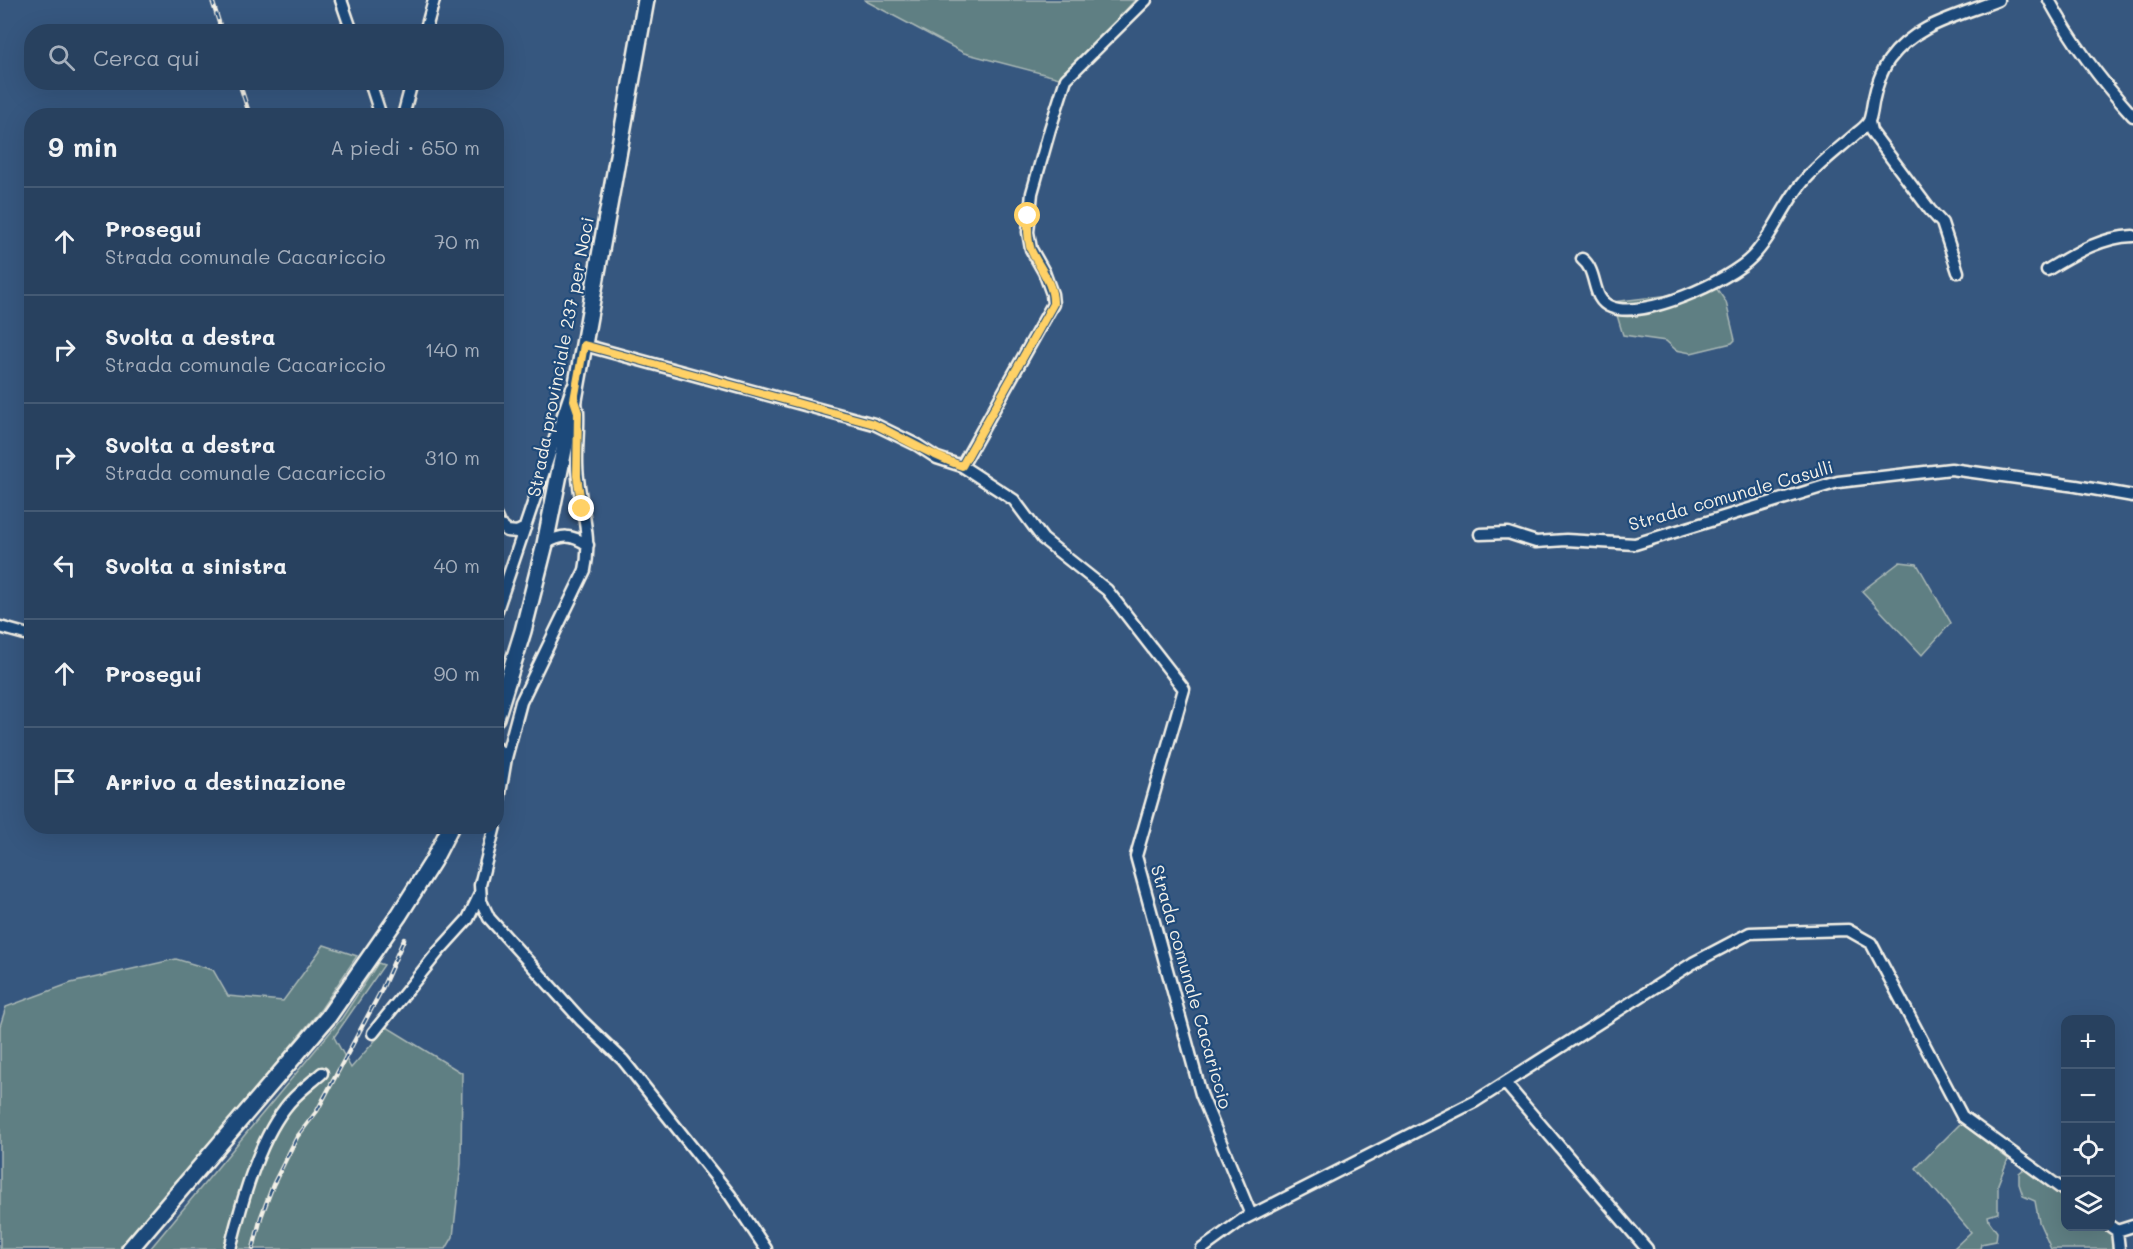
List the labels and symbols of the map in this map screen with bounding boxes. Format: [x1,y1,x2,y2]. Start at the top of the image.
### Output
route start [1014,202,1040,228]
street label: Strada provinciale 237 per Noci [521,215,599,499]
street label: Strada comunale Casulli [1626,454,1836,536]
route end [568,495,594,521]
street label: Strada comunale Cacariccio [1146,862,1238,1112]

